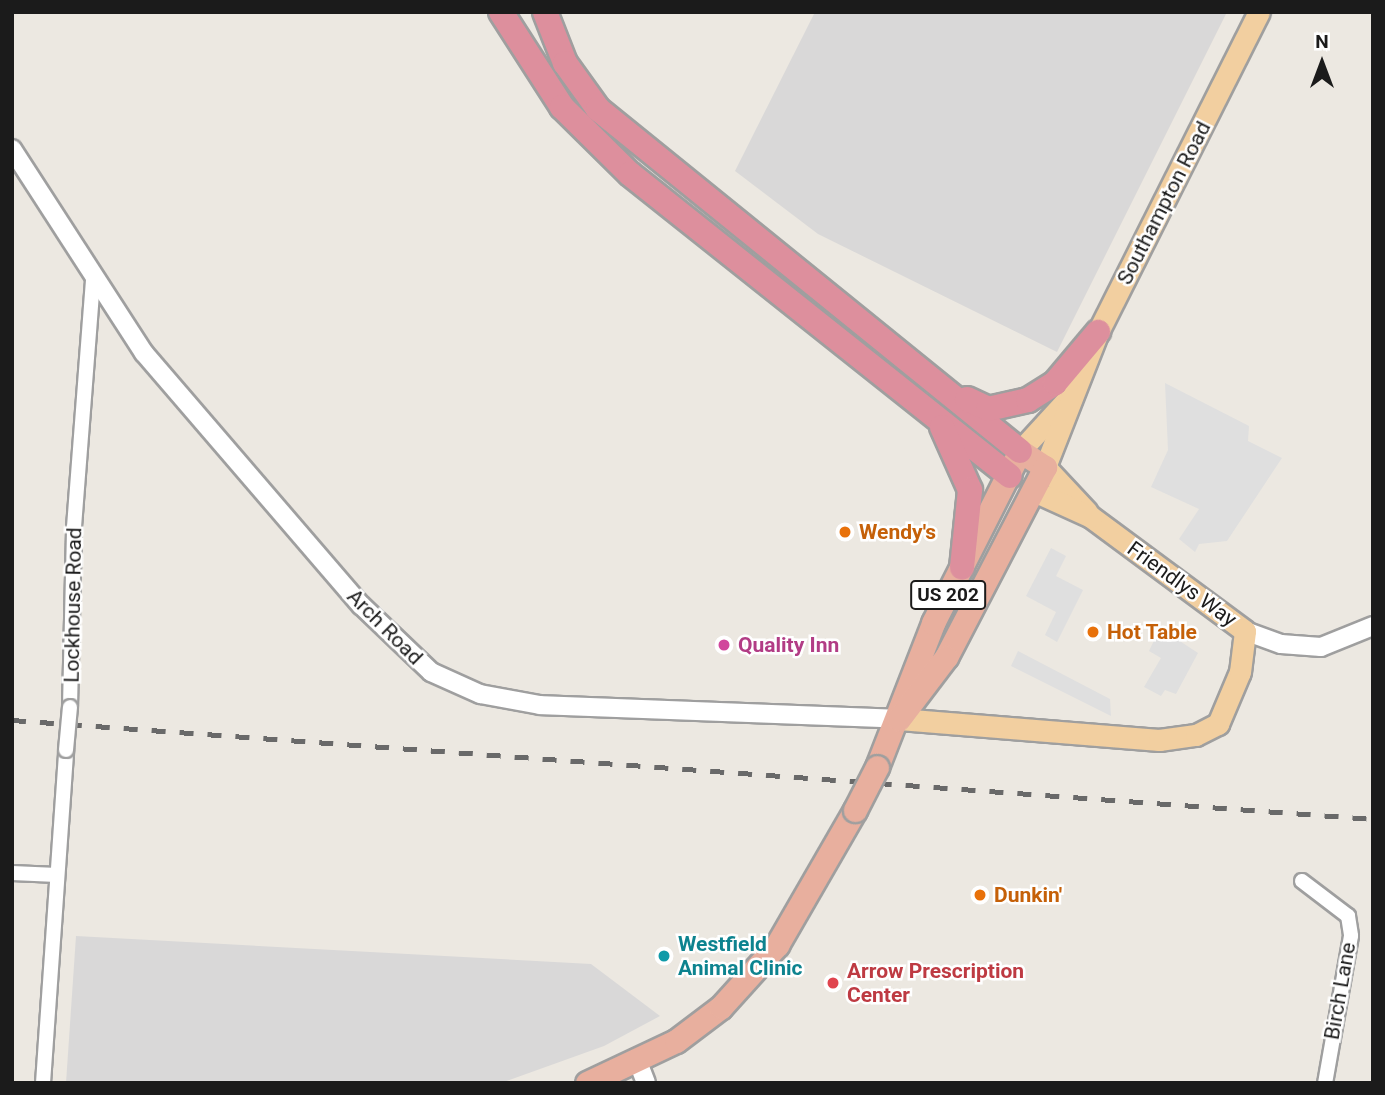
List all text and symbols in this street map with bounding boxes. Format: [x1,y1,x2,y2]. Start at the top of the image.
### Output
north arrow [1287,28,1357,98]
text: N [1315,30,1329,53]
street label: Southampton Road [1112,117,1216,289]
place label: Wendy's [859,519,936,545]
marker: Wendy's [837,524,853,540]
street label: Lockhouse Road [59,527,87,683]
street label: Friendlys Way [1123,536,1241,632]
road number: US 202 [909,580,986,610]
street label: Arch Road [342,584,428,670]
place label: Hot Table [1107,619,1197,645]
marker: Hot Table [1085,624,1101,640]
place label: Quality Inn [738,632,839,658]
marker: Quality Inn [716,637,732,653]
place label: Dunkin' [994,882,1062,908]
marker: Dunkin' [972,887,988,903]
place label: Westfield Animal Clinic [678,931,802,981]
street label: Birch Lane [1319,940,1361,1042]
marker: Westfield Animal Clinic [656,948,672,964]
place label: Arrow Prescription Center [847,958,1024,1008]
marker: Arrow Prescription Center [825,975,841,991]

